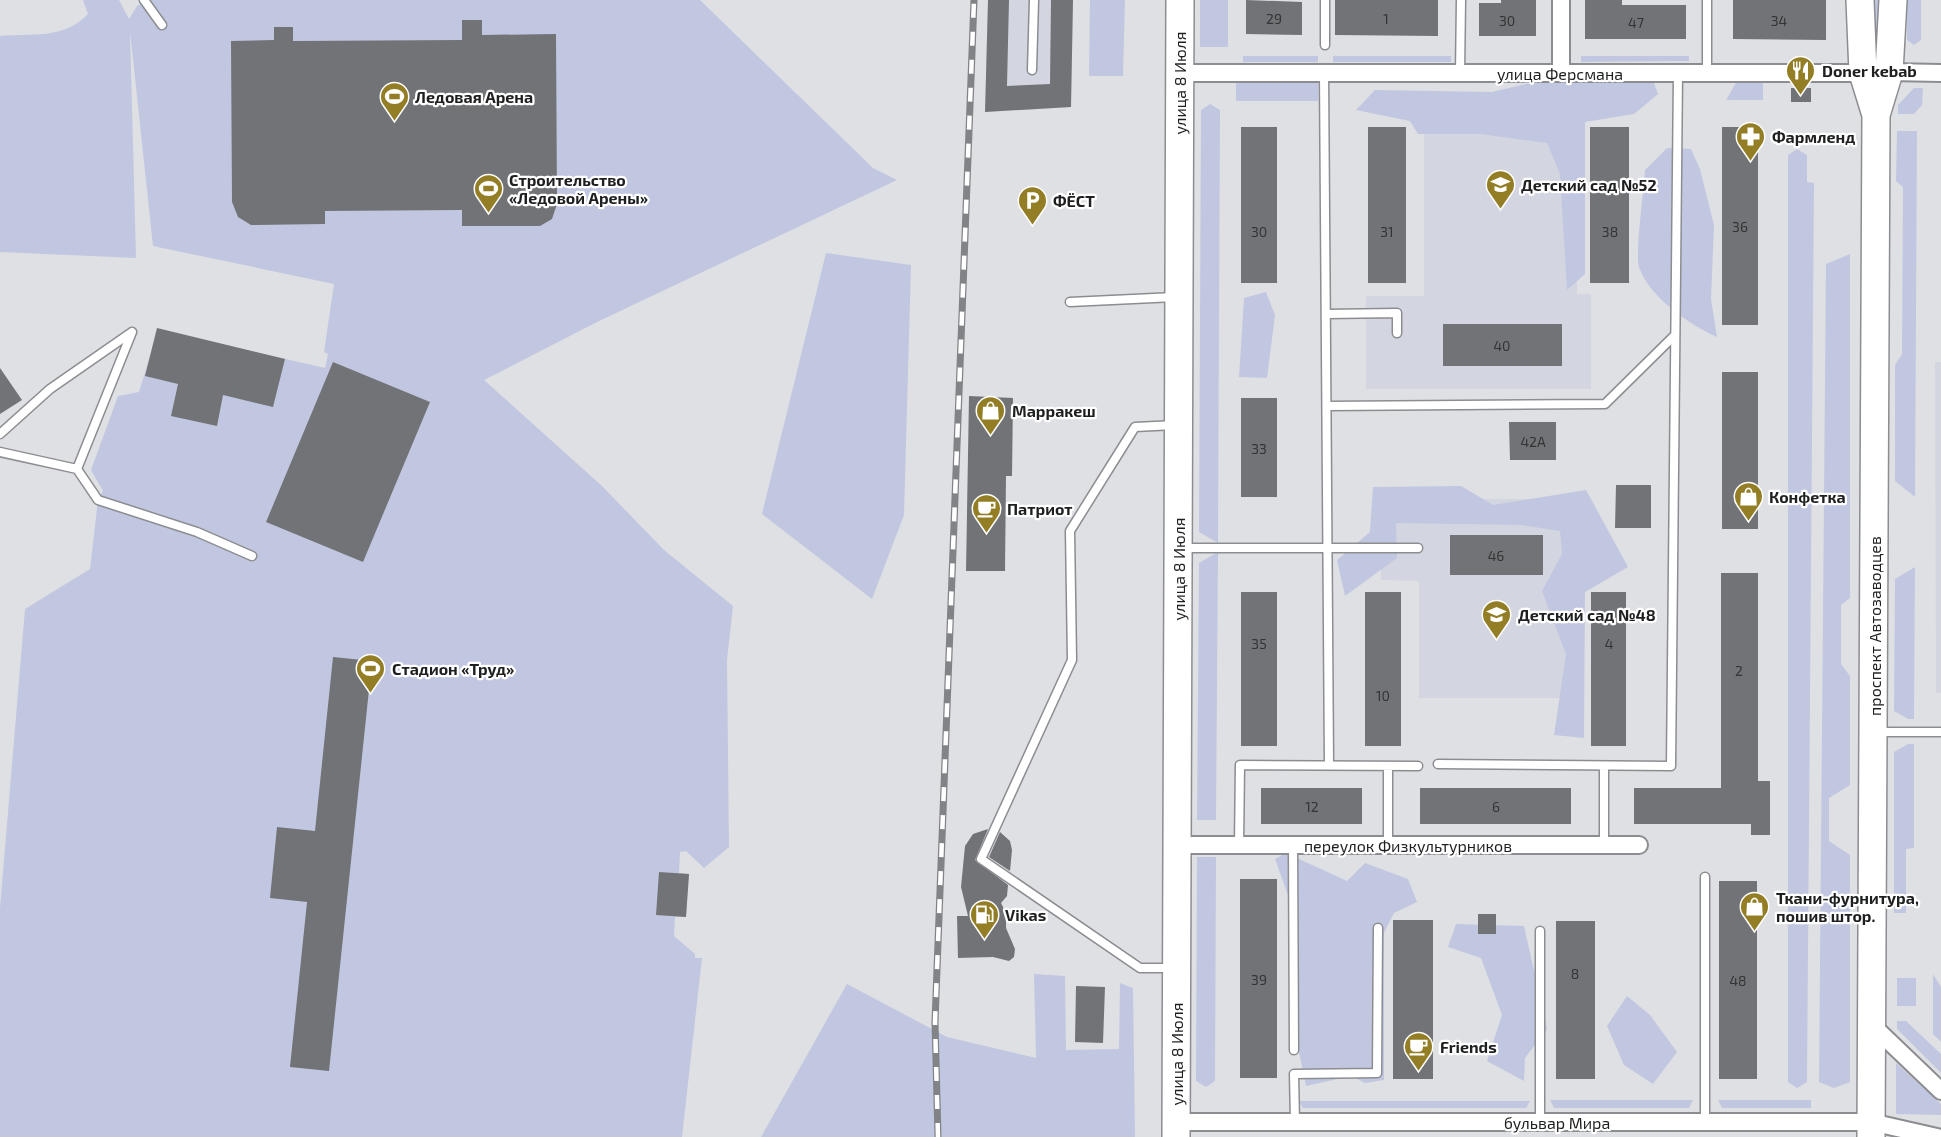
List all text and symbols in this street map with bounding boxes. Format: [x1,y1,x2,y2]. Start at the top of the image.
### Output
house number: 29 [1266,10,1282,27]
house number: 1 [1383,10,1389,27]
house number: 30 [1499,12,1515,29]
house number: 34 [1771,12,1787,29]
house number: 47 [1628,14,1644,31]
street label: улица 8 Июля [1170,32,1190,135]
restaurant icon: Doner kebab [1785,54,1817,96]
place label: Doner kebab [1822,61,1917,80]
street label: улица Ферсмана [1497,64,1623,84]
sports icon: Ледовая Арена [378,80,410,122]
place label: Ледовая Арена [415,87,533,106]
pharmacy icon: Фармленд [1735,120,1767,162]
place label: Фармленд [1772,127,1855,146]
school or university icon: Детский сад №52 [1484,168,1516,210]
place label: Строительство «Ледовой Арены» [509,170,648,207]
sports icon: Строительство «Ледовой Арены» [472,172,504,214]
place label: Детский сад №52 [1521,175,1657,194]
parking icon: ФЁСТ [1016,184,1048,226]
place label: ФЁСТ [1053,191,1095,210]
house number: 36 [1732,218,1748,235]
house number: 30 [1251,223,1267,240]
house number: 31 [1380,223,1394,240]
house number: 38 [1602,223,1618,240]
house number: 40 [1493,337,1511,354]
shop icon: Марракеш [975,394,1007,436]
place label: Марракеш [1012,401,1096,420]
house number: 42А [1520,433,1546,450]
house number: 33 [1251,440,1267,457]
shop icon: Конфетка [1732,480,1764,522]
place label: Конфетка [1769,487,1846,506]
cafe icon: Патриот [970,492,1002,534]
place label: Патриот [1007,499,1073,518]
street label: улица 8 Июля [1169,518,1189,621]
street label: проспект Автозаводцев [1865,536,1884,716]
house number: 46 [1488,547,1504,564]
school or university icon: Детский сад №48 [1481,598,1513,640]
place label: Детский сад №48 [1518,605,1656,624]
house number: 35 [1251,635,1267,652]
house number: 4 [1605,635,1613,652]
sports icon: Стадион «Труд» [355,652,387,694]
place label: Стадион «Труд» [392,659,514,678]
house number: 2 [1735,662,1743,679]
house number: 10 [1376,687,1390,704]
house number: 12 [1305,798,1319,815]
house number: 6 [1492,798,1500,815]
street label: переулок Физкультурников [1304,836,1512,856]
place label: Ткани-фурнитура, пошив штор. [1776,888,1919,925]
shop icon: Ткани-фурнитура, пошив штор. [1739,890,1771,932]
fuel station icon: Vikas [968,898,1000,940]
place label: Vikas [1005,905,1046,924]
house number: 8 [1571,965,1579,982]
house number: 39 [1251,971,1267,988]
house number: 48 [1729,972,1747,989]
street label: улица 8 Июля [1167,1003,1187,1106]
cafe icon: Friends [1403,1030,1435,1072]
place label: Friends [1440,1037,1497,1056]
street label: бульвар Мира [1504,1113,1610,1133]

